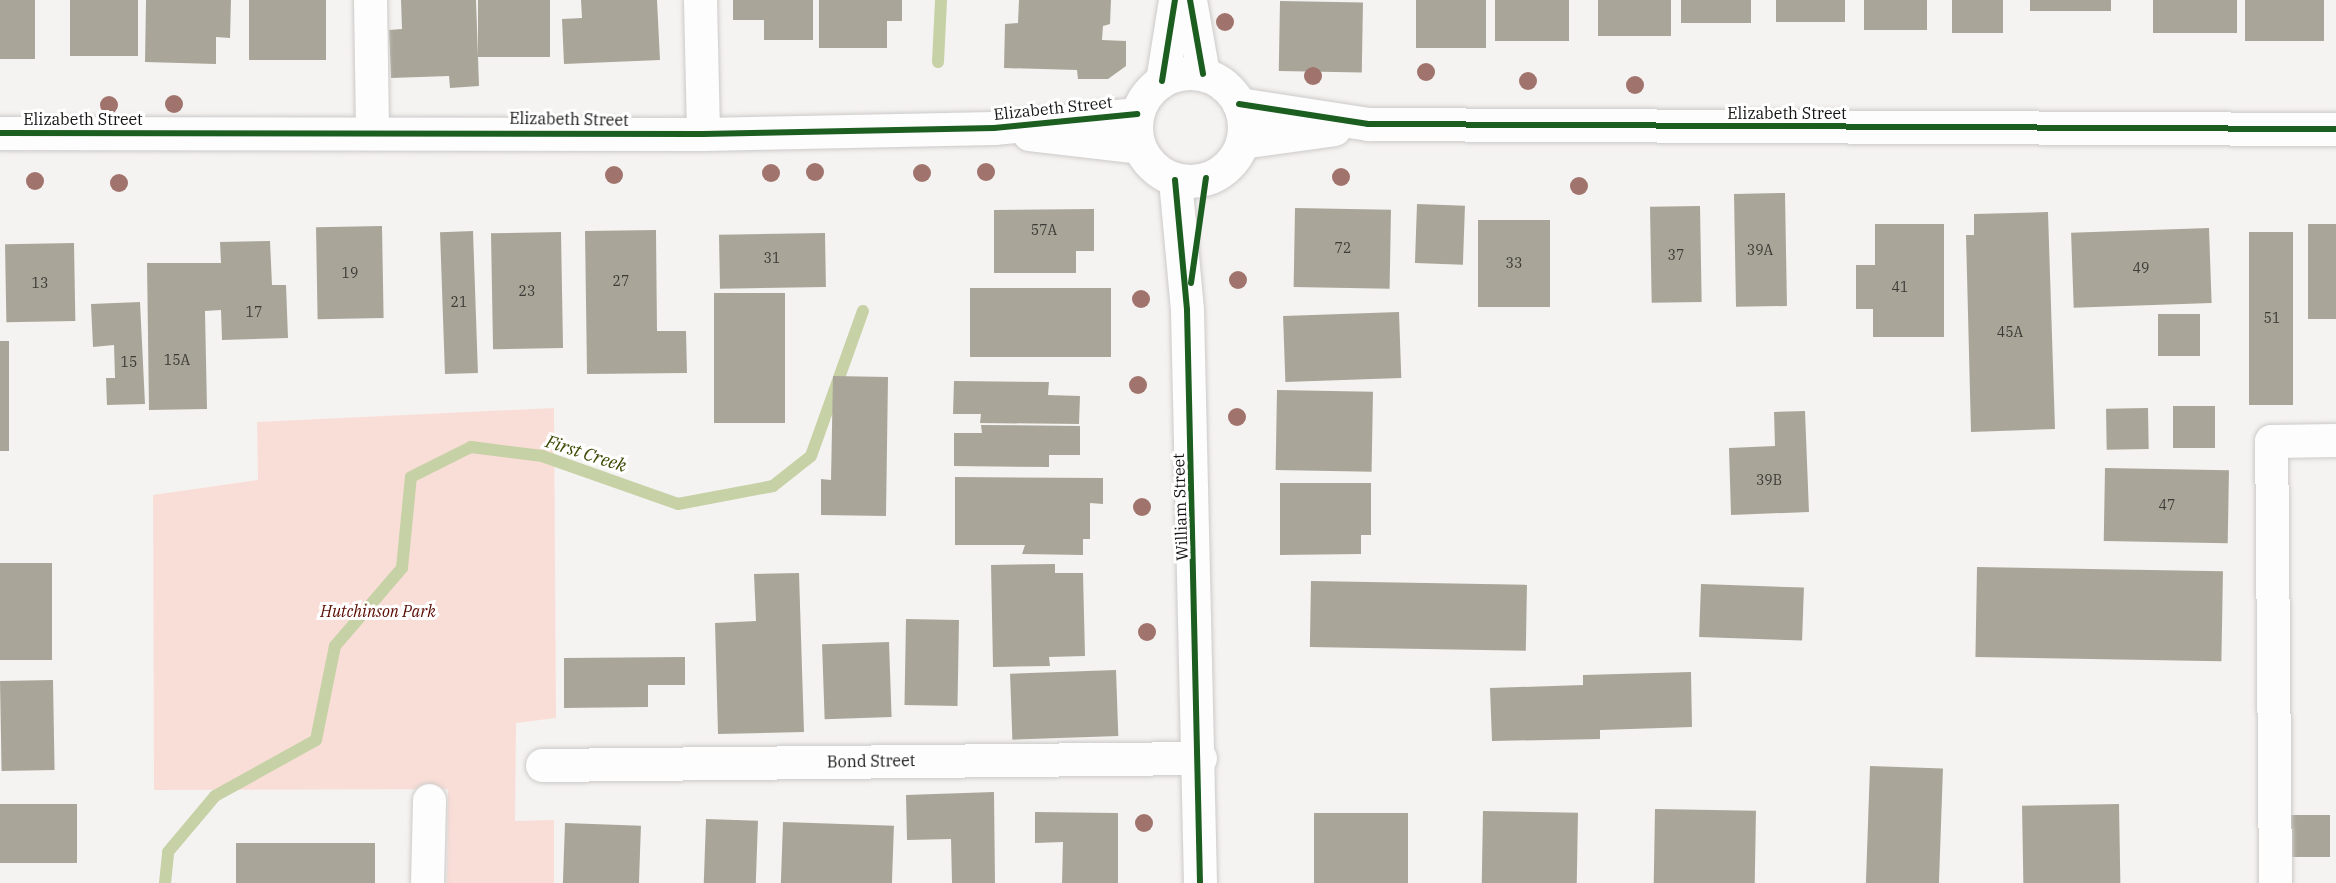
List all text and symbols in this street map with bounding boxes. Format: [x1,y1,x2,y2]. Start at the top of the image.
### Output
street label: Elizabeth Street [993,92,1113,124]
street label: Elizabeth Street [1727,103,1847,123]
street label: Elizabeth Street [509,108,629,130]
street label: Elizabeth Street [23,109,143,129]
house number: 57A [1031,222,1057,238]
house number: 72 [1335,240,1351,256]
house number: 39A [1747,242,1773,258]
house number: 37 [1668,247,1684,263]
house number: 31 [764,250,780,266]
house number: 33 [1506,255,1522,271]
house number: 49 [2133,260,2149,276]
house number: 19 [342,265,358,281]
house number: 27 [613,273,629,289]
house number: 13 [32,275,48,291]
house number: 41 [1892,279,1908,295]
house number: 23 [519,283,535,299]
house number: 21 [451,294,467,310]
house number: 17 [246,304,262,320]
house number: 51 [2264,310,2280,326]
house number: 45A [1997,324,2023,340]
house number: 15A [164,352,190,368]
house number: 15 [121,354,137,370]
water label: First Creek [543,431,629,477]
street label: William Street [1169,453,1191,561]
house number: 39B [1756,472,1782,488]
house number: 47 [2159,497,2175,513]
park label: Hutchinson Park [320,601,436,621]
street label: Bond Street [827,751,915,771]

